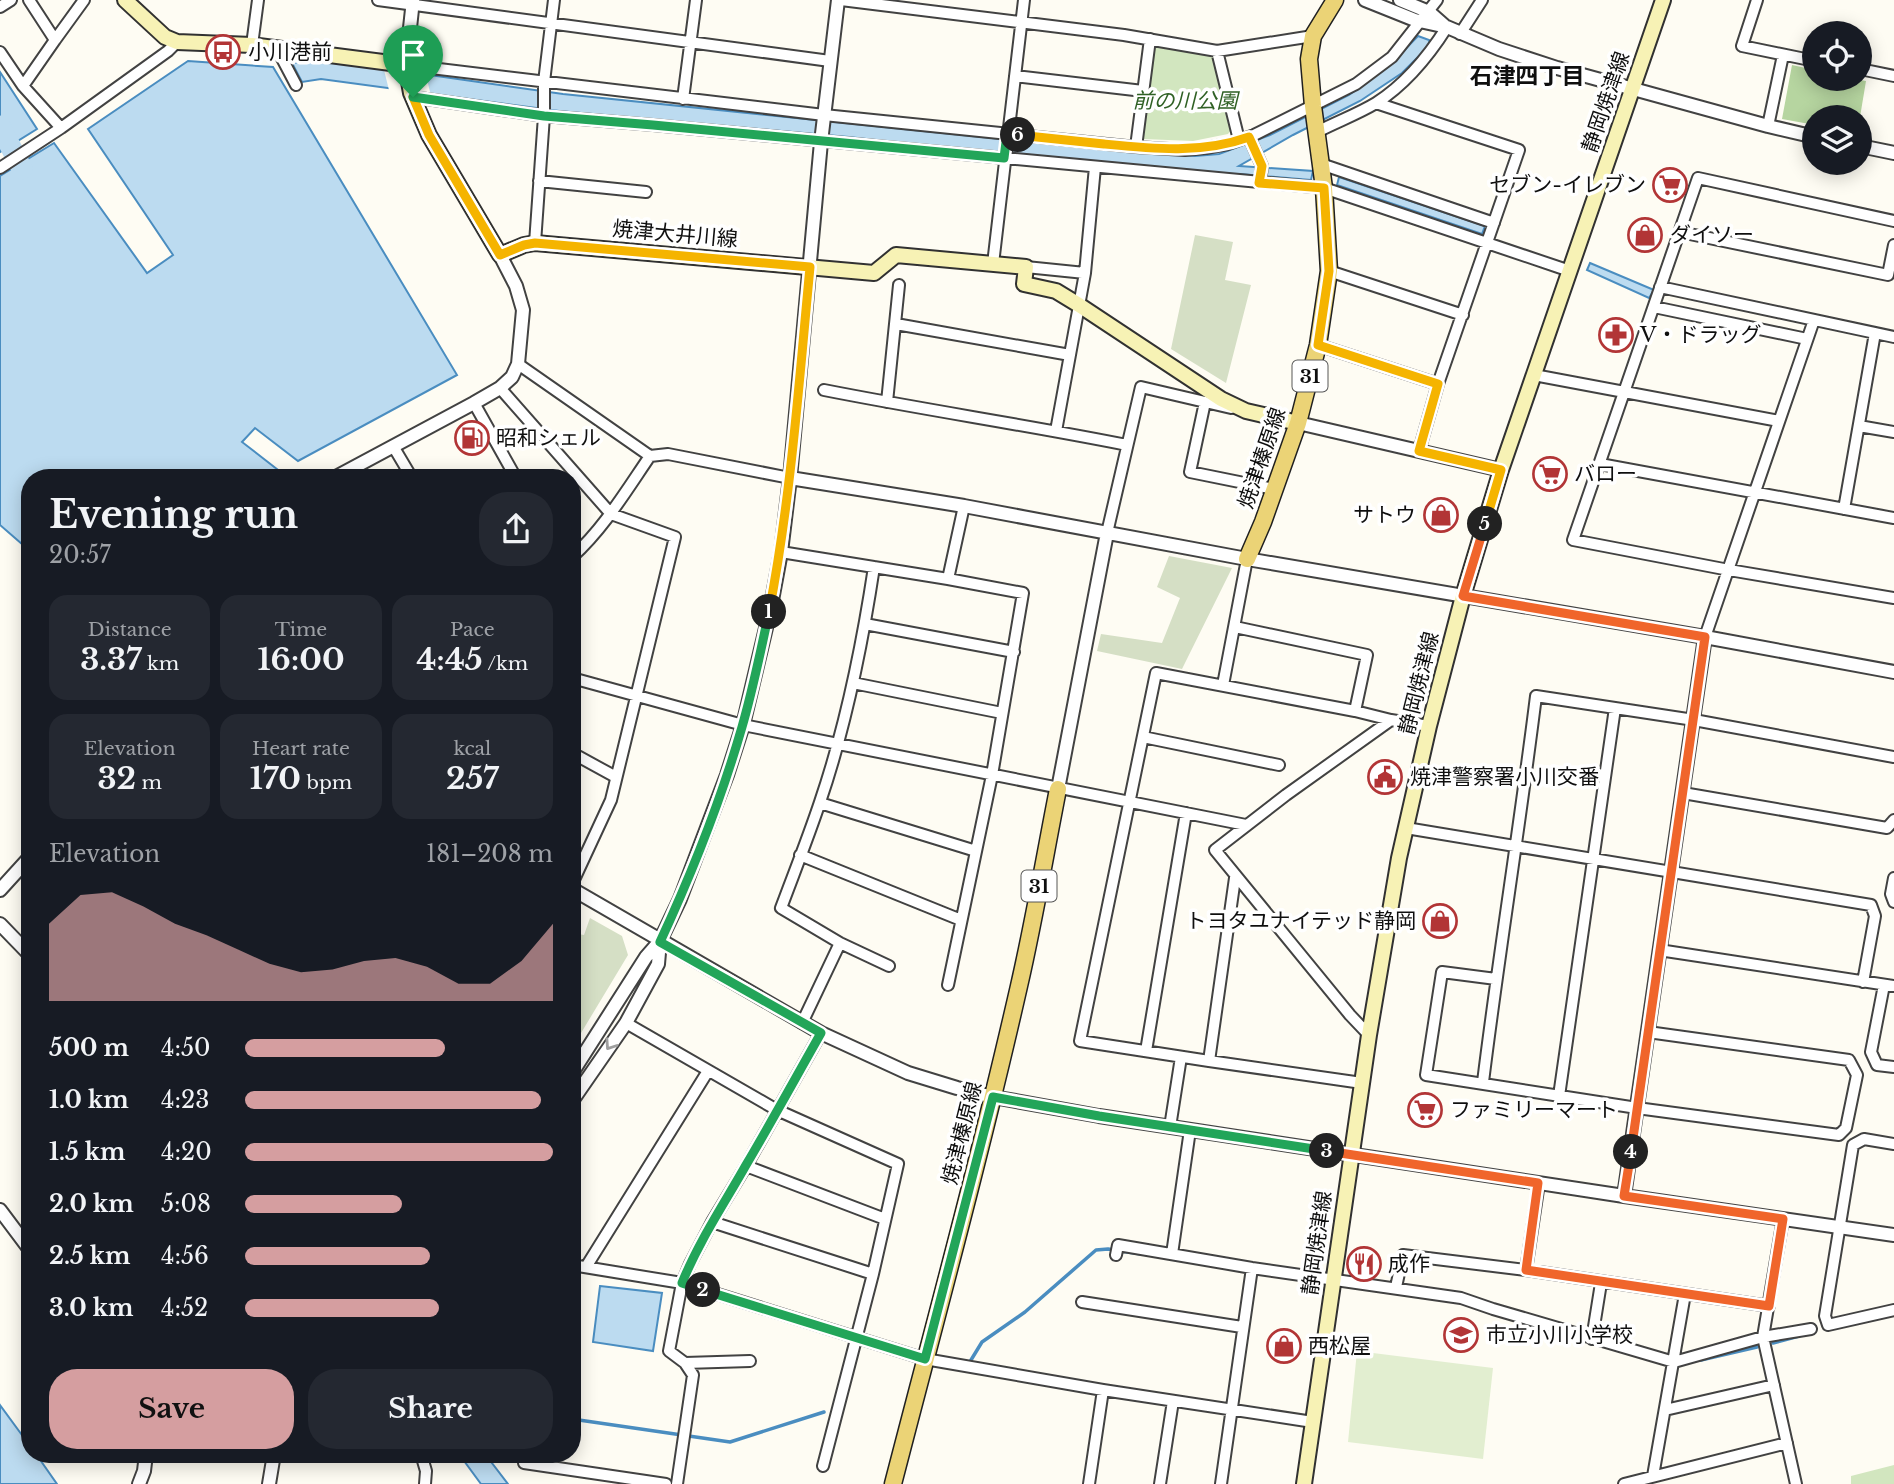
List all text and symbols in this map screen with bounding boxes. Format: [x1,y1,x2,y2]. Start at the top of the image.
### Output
map controls [1802,21,1872,175]
button: locate [1802,21,1872,91]
pin [383,25,443,97]
bus stop icon: 小川港前 [204,33,242,71]
icon: arrive [394,36,432,74]
place label: 小川港前 [248,39,332,65]
street label: 静岡焼津線 [1577,48,1635,156]
district label: 石津四丁目 [1470,62,1585,90]
park label: 前の川公園 [1133,88,1240,114]
button: layers [1802,105,1872,175]
pin: 6 [1000,118,1036,152]
text: 6 [1011,123,1024,146]
supermarket icon: セブン-イレブン [1651,166,1689,204]
place label: セブン-イレブン [1489,172,1646,198]
street label: 焼津大井川線 [611,216,739,252]
shop icon: ダイソー [1626,216,1664,254]
place label: ダイソー [1670,222,1754,248]
pharmacy icon: V・ドラッグ [1597,316,1635,354]
place label: V・ドラッグ [1639,322,1761,348]
road number: 31 [1292,360,1328,392]
street label: 焼津榛原線 [1233,404,1291,512]
fuel station icon: 昭和シェル [453,419,491,457]
place label: 昭和シェル [496,425,601,451]
supermarket icon: バロー [1531,455,1569,493]
place label: バロー [1574,461,1637,487]
text: Evening run [49,491,298,538]
button: share [479,492,553,566]
shop icon: サトウ [1422,496,1460,534]
place label: サトウ [1353,502,1416,528]
pin: 5 [1468,506,1502,542]
text: 5 [1479,512,1490,535]
text: 20:57 [49,541,111,569]
pin: 1 [752,594,786,630]
text: 1 [764,600,773,623]
text: Distance [88,618,172,641]
text: Time [275,618,327,641]
text: Pace [450,618,495,641]
street label: 静岡焼津線 [1394,629,1444,737]
text: 3.37 [80,641,142,678]
text: 16:00 [257,641,345,678]
text: 4:45 [416,641,483,678]
text: km [142,652,179,675]
text: /km [483,652,528,675]
text: Elevation [84,737,176,760]
text: Heart rate [252,737,350,760]
text: kcal [453,737,491,760]
public building icon: 焼津警察署小川交番 [1366,758,1404,796]
text: 32 [97,760,136,797]
text: 170 [250,760,301,797]
text: 257 [446,760,499,797]
place label: 焼津警察署小川交番 [1410,764,1599,790]
text: m [136,771,162,794]
text: bpm [301,771,352,794]
text: Elevation [49,840,160,868]
text: 181–208 m [426,840,553,868]
road number: 31 [1021,870,1056,902]
shop icon: トヨタユナイテッド静岡 [1421,902,1459,940]
place label: トヨタユナイテッド静岡 [1185,908,1416,934]
text: 500 m [49,1034,129,1062]
text: 4:50 [161,1034,211,1062]
one-way arrow [606,1038,619,1051]
street label: 焼津榛原線 [937,1079,987,1187]
text: 1.0 km [49,1086,129,1114]
text: 4:23 [161,1086,209,1114]
supermarket icon: ファミリーマート [1406,1091,1444,1129]
place label: ファミリーマート [1450,1097,1618,1123]
pin: 3 [1310,1134,1344,1168]
pin: 4 [1614,1134,1648,1170]
text: 1.5 km [49,1138,126,1166]
text: 4:20 [161,1138,212,1166]
text: 3 [1320,1139,1333,1162]
text: 4 [1624,1140,1637,1163]
street label: 静岡焼津線 [1297,1189,1337,1297]
text: 2.0 km [49,1190,134,1218]
text: 5:08 [161,1190,211,1218]
text: 2.5 km [49,1242,130,1270]
text: 4:56 [161,1242,209,1270]
restaurant icon: 成作 [1345,1245,1383,1283]
place label: 成作 [1388,1251,1430,1277]
pin: 2 [686,1272,720,1308]
text: 2 [696,1278,709,1301]
text: 3.0 km [49,1294,133,1322]
text: 4:52 [161,1294,208,1322]
school or university icon: 市立小川小学校 [1442,1316,1480,1354]
place label: 市立小川小学校 [1486,1322,1633,1348]
shop icon: 西松屋 [1265,1327,1303,1365]
place label: 西松屋 [1308,1333,1371,1359]
button: Save [49,1369,294,1449]
button: Share [308,1369,553,1449]

